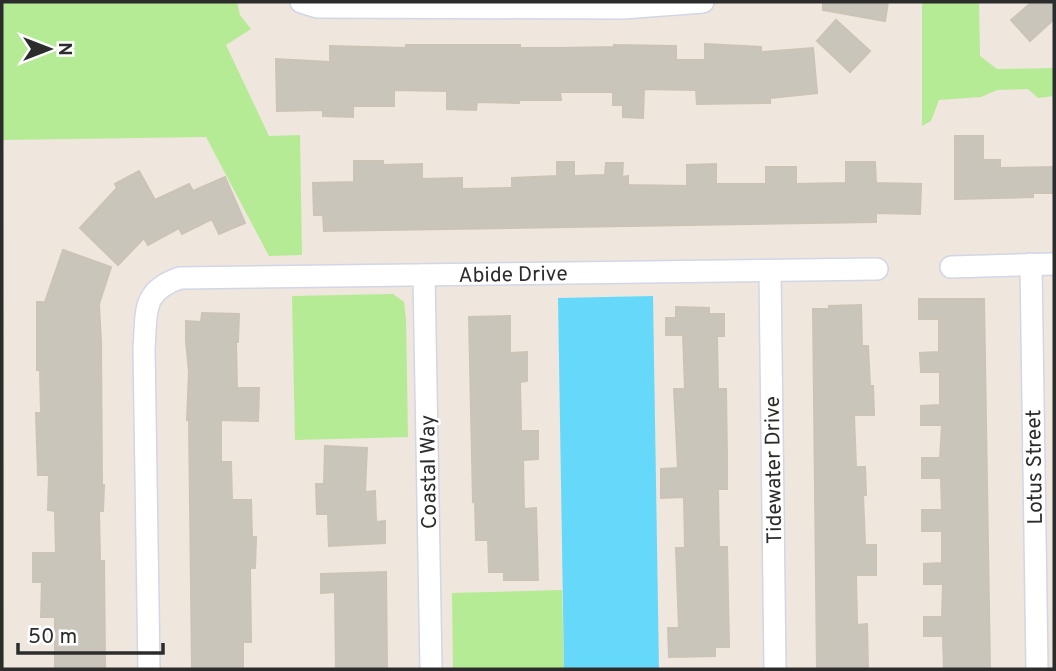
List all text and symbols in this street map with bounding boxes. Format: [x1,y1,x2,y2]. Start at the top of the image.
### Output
north arrow [14,14,84,84]
text: N [52,42,76,56]
street label: Abide Drive [458,261,568,290]
street label: Tidewater Drive [760,396,789,544]
street label: Lotus Street [1021,409,1050,525]
street label: Coastal Way [415,415,444,529]
scale bar [18,612,163,656]
text: 50 m [28,624,77,651]

